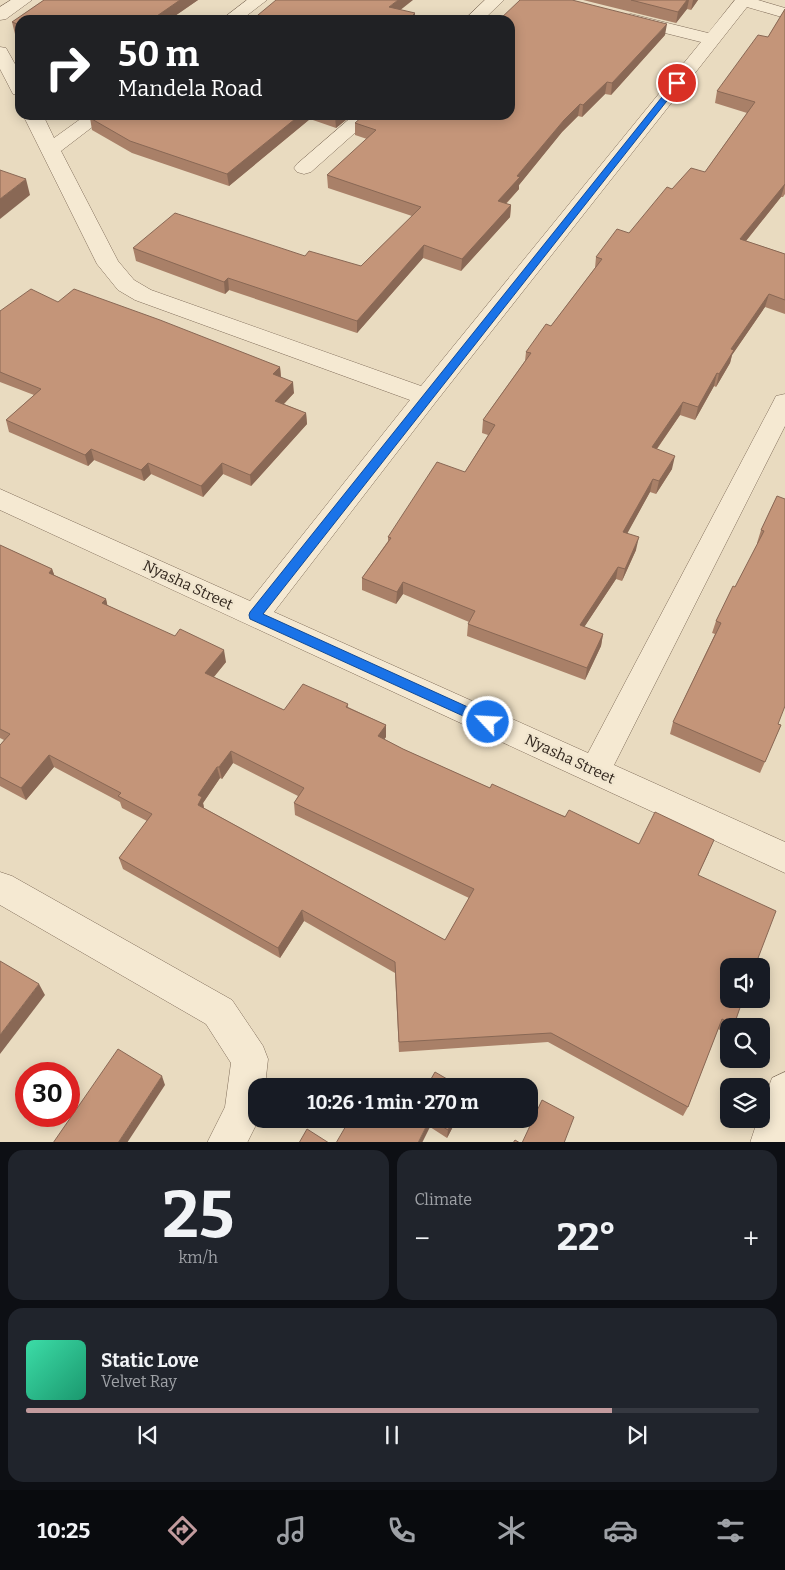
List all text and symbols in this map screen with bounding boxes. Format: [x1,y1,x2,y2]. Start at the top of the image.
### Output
text: 50 m [118,33,199,75]
icon: right [35,35,100,100]
pin [656,62,698,104]
icon: arrive [663,69,691,97]
text: Mandela Road [118,75,262,102]
street label: Nyasha Street [140,556,236,614]
position arrow [461,695,513,747]
street label: Nyasha Street [522,730,618,788]
map controls [720,958,770,1128]
button: sound [720,958,770,1008]
button: search [720,1018,770,1068]
speed limit sign: 30 [15,1062,80,1127]
button: layers [720,1078,770,1128]
text: 10:26 · 1 min · 270 m [307,1091,479,1114]
text: 25 [162,1176,234,1254]
text: Climate [415,1190,472,1209]
text: 22° [557,1214,616,1260]
text: − [415,1222,430,1255]
text: + [743,1222,759,1255]
text: km/h [178,1248,218,1267]
text: Static Love [101,1349,199,1372]
text: Velvet Ray [101,1372,177,1391]
icon: previous [134,1421,162,1449]
icon: pause [378,1421,406,1449]
icon: next [623,1421,651,1449]
icon: directions [165,1513,200,1548]
icon: music [274,1513,309,1548]
icon: phone [384,1513,419,1548]
icon: climate [494,1513,529,1548]
icon: car [603,1513,638,1548]
icon: filters [713,1513,748,1548]
text: 10:25 [37,1517,90,1544]

